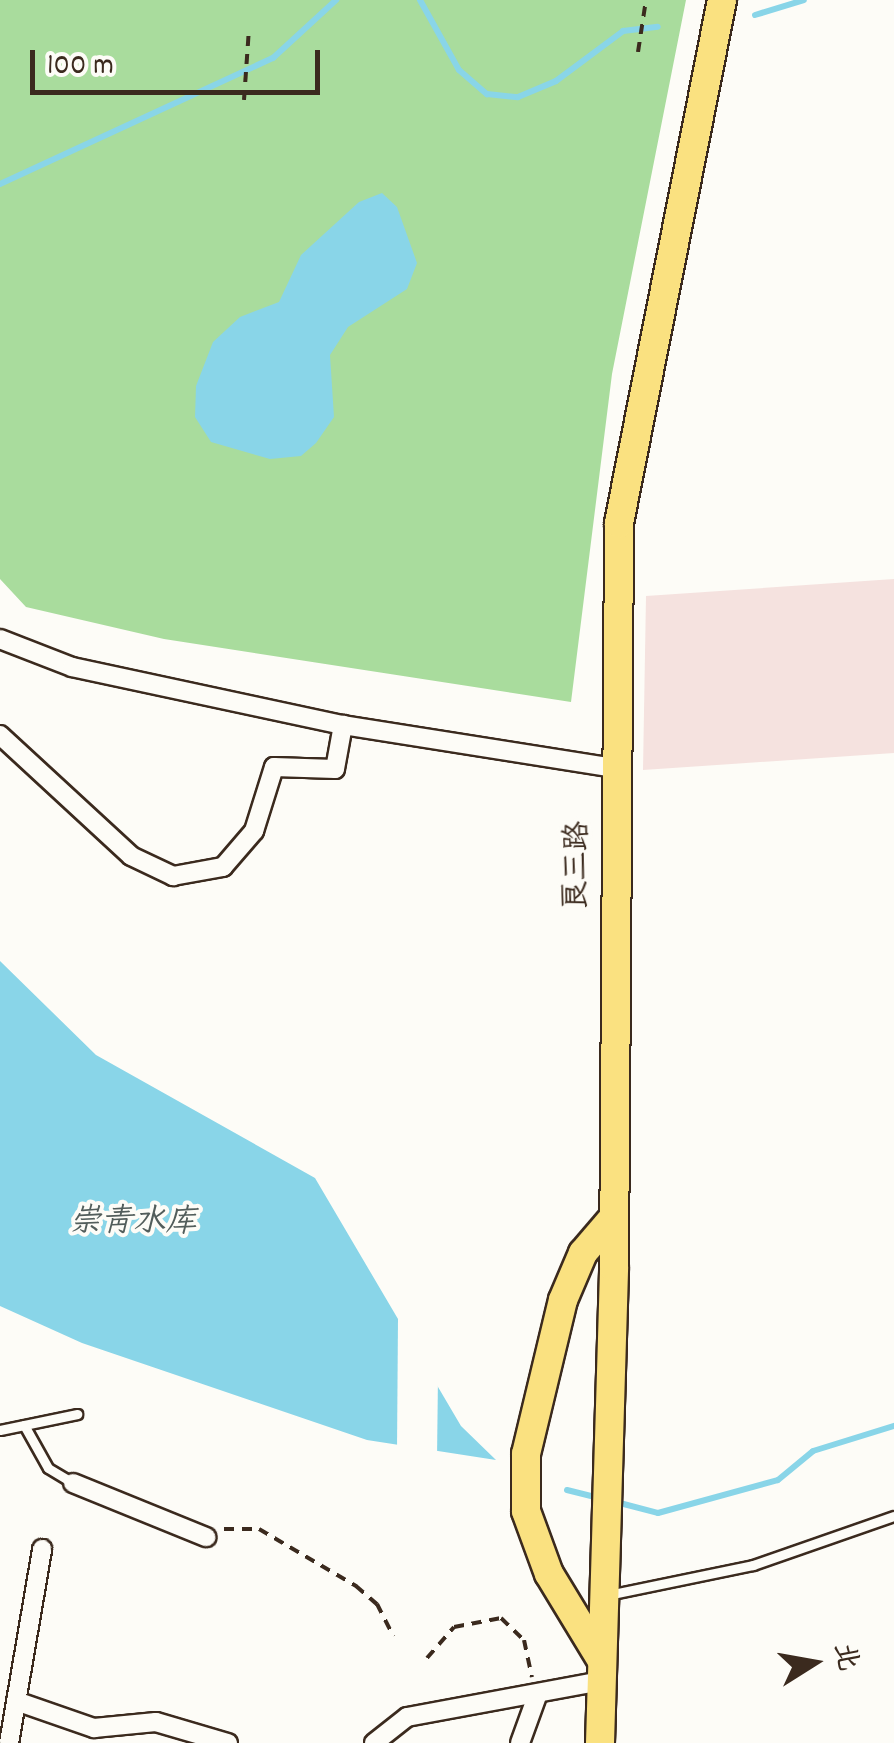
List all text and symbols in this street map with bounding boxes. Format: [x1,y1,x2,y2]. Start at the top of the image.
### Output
scale bar [35,30,325,92]
text: 100 m [47,46,114,89]
street label: 良三路 [561,821,599,911]
water label: 崇青水库 [69,1205,197,1243]
north arrow [764,1613,864,1713]
text: 北 [821,1640,866,1675]

